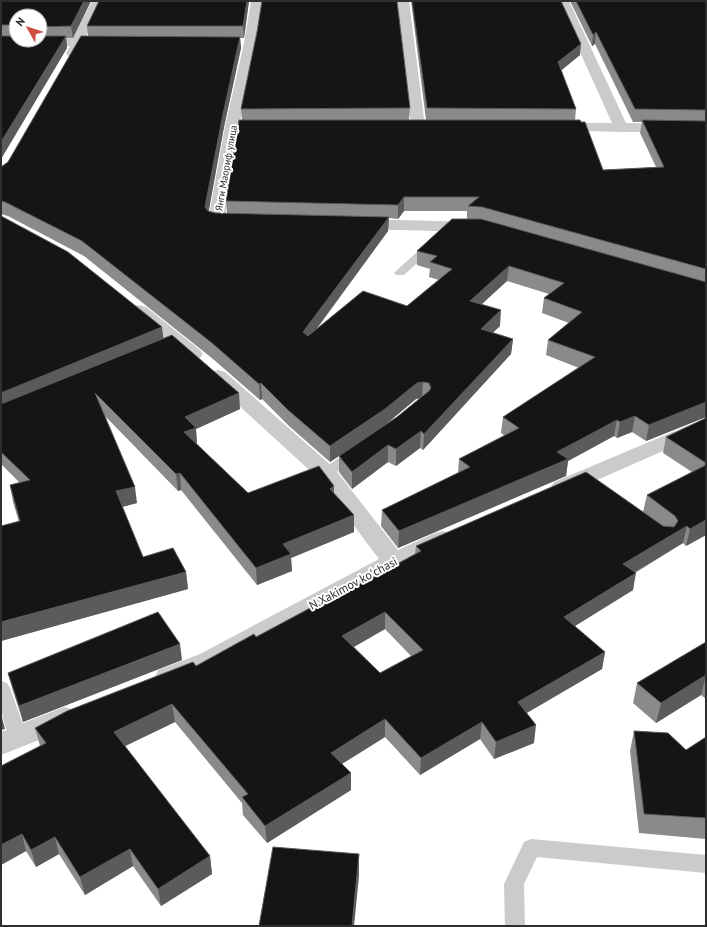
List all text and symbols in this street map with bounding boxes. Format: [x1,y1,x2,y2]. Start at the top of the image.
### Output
north arrow [8,8,48,48]
text: N [13,14,28,29]
street label: Янги Маориф улица [212,124,240,212]
street label: N.Xakimov koʻchasi [306,553,400,613]

